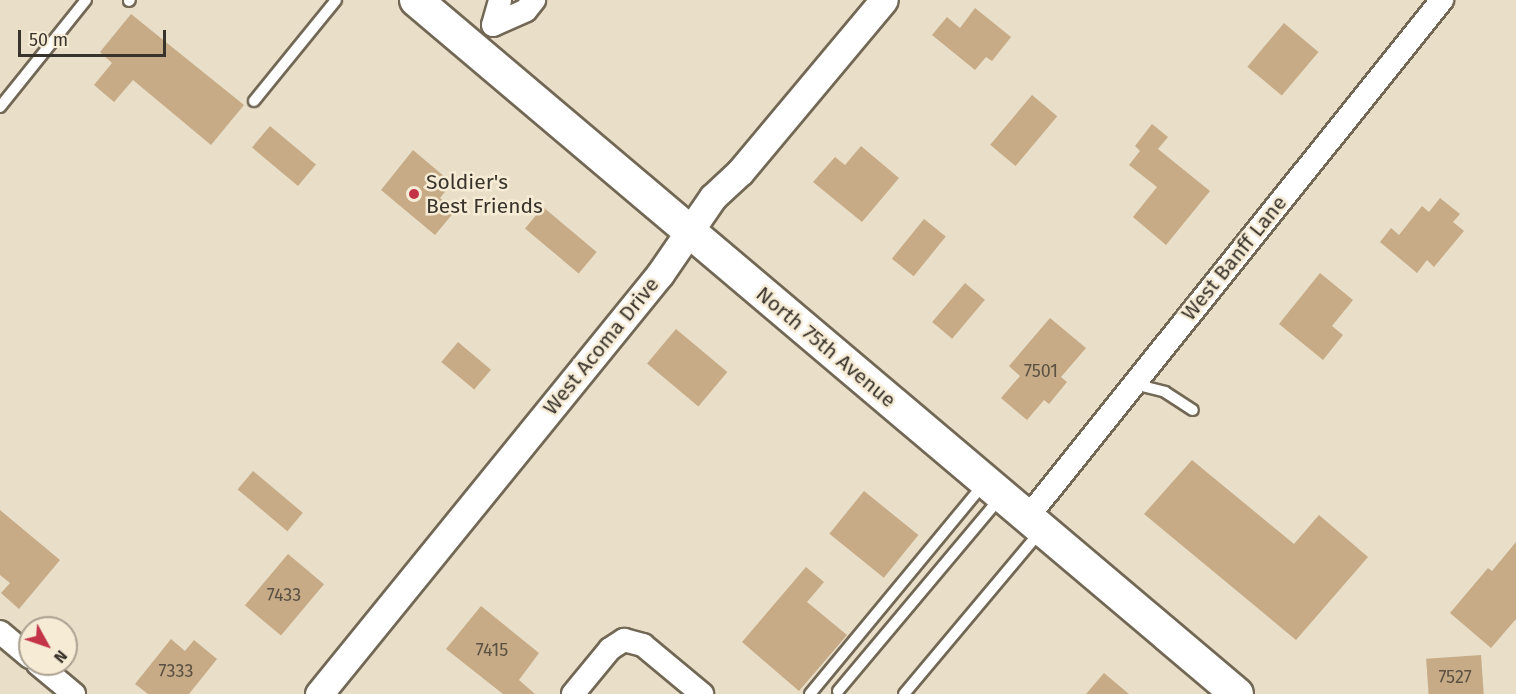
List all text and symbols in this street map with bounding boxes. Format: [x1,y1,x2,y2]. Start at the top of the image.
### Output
scale bar [21,18,170,56]
text: 50 m [29,29,68,51]
place label: Soldier's Best Friends [426,169,543,219]
marker: Soldier's Best Friends [407,187,421,201]
street label: West Banff Lane [1176,191,1292,325]
street label: West Acoma Drive [538,272,664,420]
street label: North 75th Avenue [751,281,901,413]
house number: 7501 [1024,360,1058,382]
house number: 7433 [267,584,301,606]
north arrow [18,616,78,676]
house number: 7415 [476,639,508,661]
text: N [50,646,71,667]
house number: 7333 [159,660,193,682]
house number: 7527 [1438,666,1472,688]

